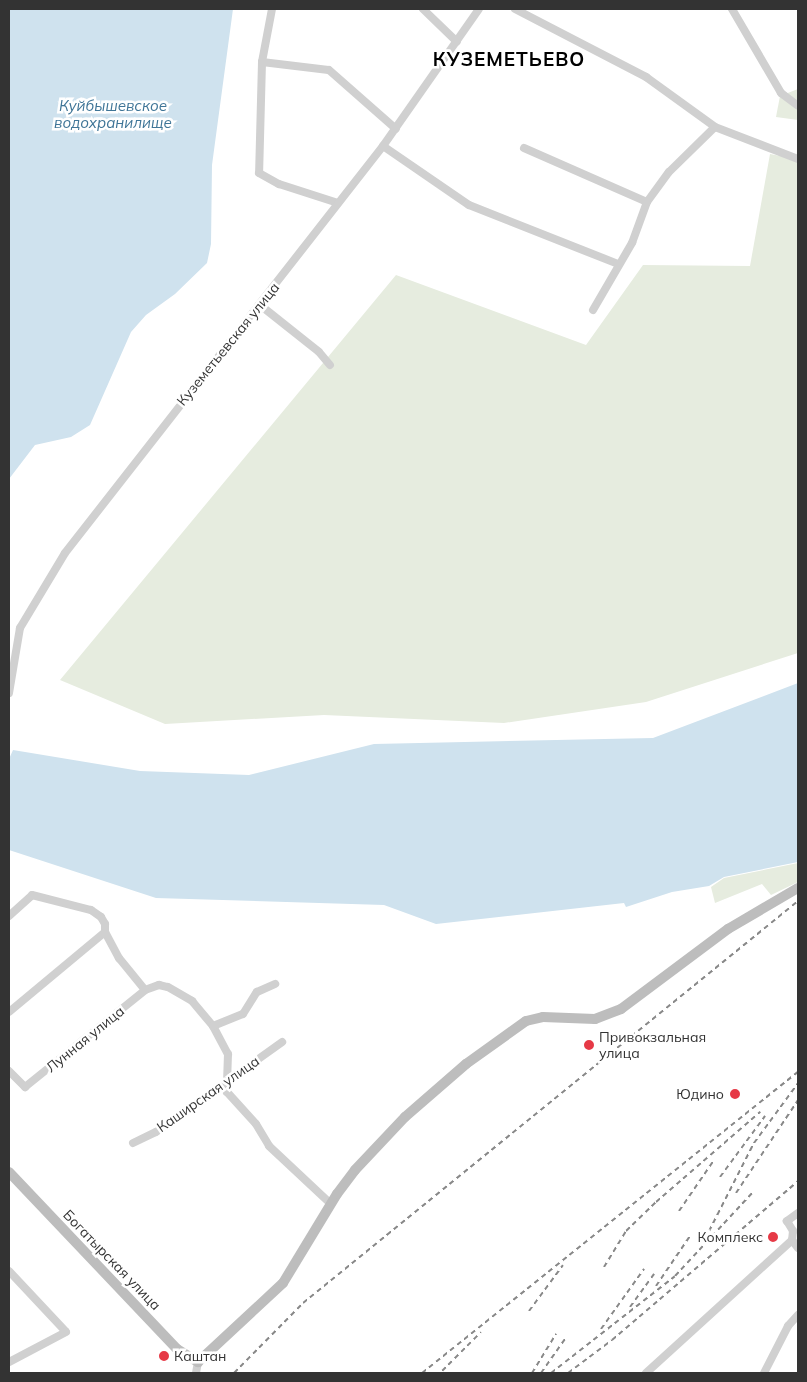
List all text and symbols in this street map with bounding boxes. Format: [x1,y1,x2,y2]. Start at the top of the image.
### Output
district label: КУЗЕМЕТЬЕВО [431,49,587,71]
water label: Куйбышевское водохранилище [54,96,172,131]
street label: Куземетьевская улица [173,279,283,409]
street label: Лунная улица [43,1002,127,1076]
place label: Привокзальная улица [599,1029,706,1062]
marker: Привокзальная улица [583,1039,595,1051]
street label: Каширская улица [153,1052,263,1136]
place label: Юдино [676,1086,724,1102]
marker: Юдино [728,1087,742,1101]
street label: Богатырская улица [60,1206,164,1314]
place label: Комплекс [697,1229,763,1245]
marker: Комплекс [767,1231,779,1243]
place label: Каштан [174,1348,226,1364]
marker: Каштан [158,1350,170,1362]

